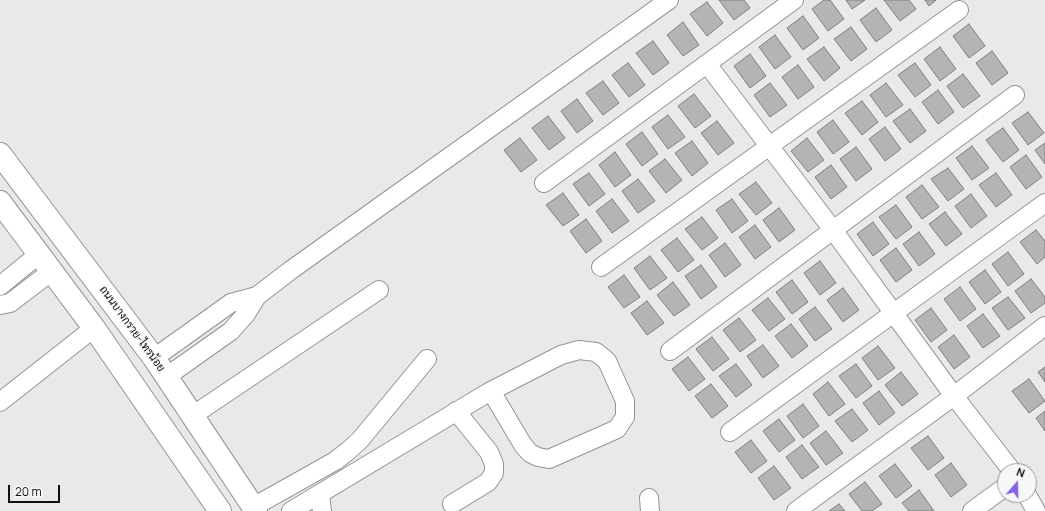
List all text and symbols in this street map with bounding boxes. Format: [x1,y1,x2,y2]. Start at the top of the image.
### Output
street label: ถนนบางกรวย-ไทรน้อย [96,284,168,374]
north arrow [997,463,1037,503]
text: N [1015,464,1027,481]
scale bar [10,477,62,503]
text: 20 m [15,483,42,500]

